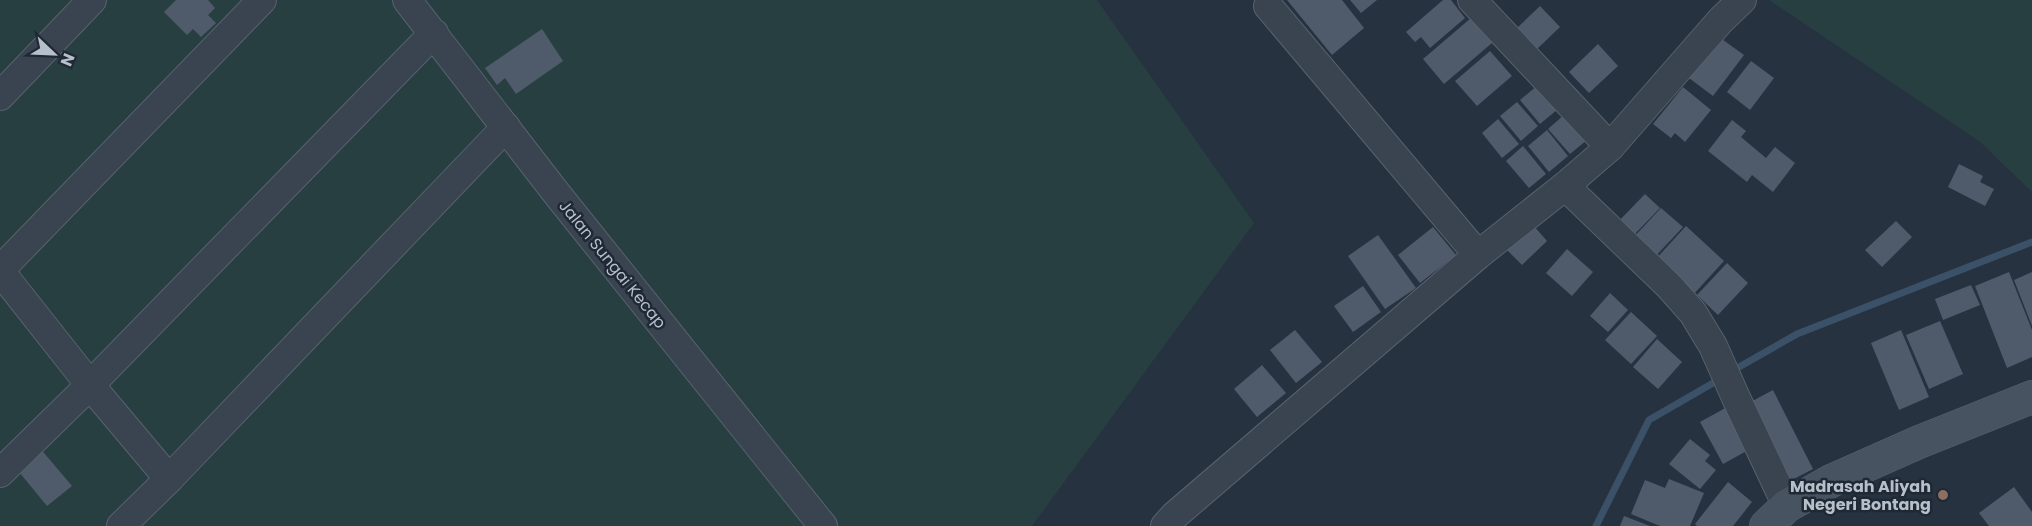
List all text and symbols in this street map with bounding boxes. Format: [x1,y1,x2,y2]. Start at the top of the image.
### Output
north arrow [24,24,84,84]
text: N [54,50,80,70]
street label: Jalan Sungai Kecap [554,195,672,334]
place label: Madrasah Aliyah Negeri Bontang [1790,475,1931,516]
marker: Madrasah Aliyah Negeri Bontang [1936,488,1950,502]

